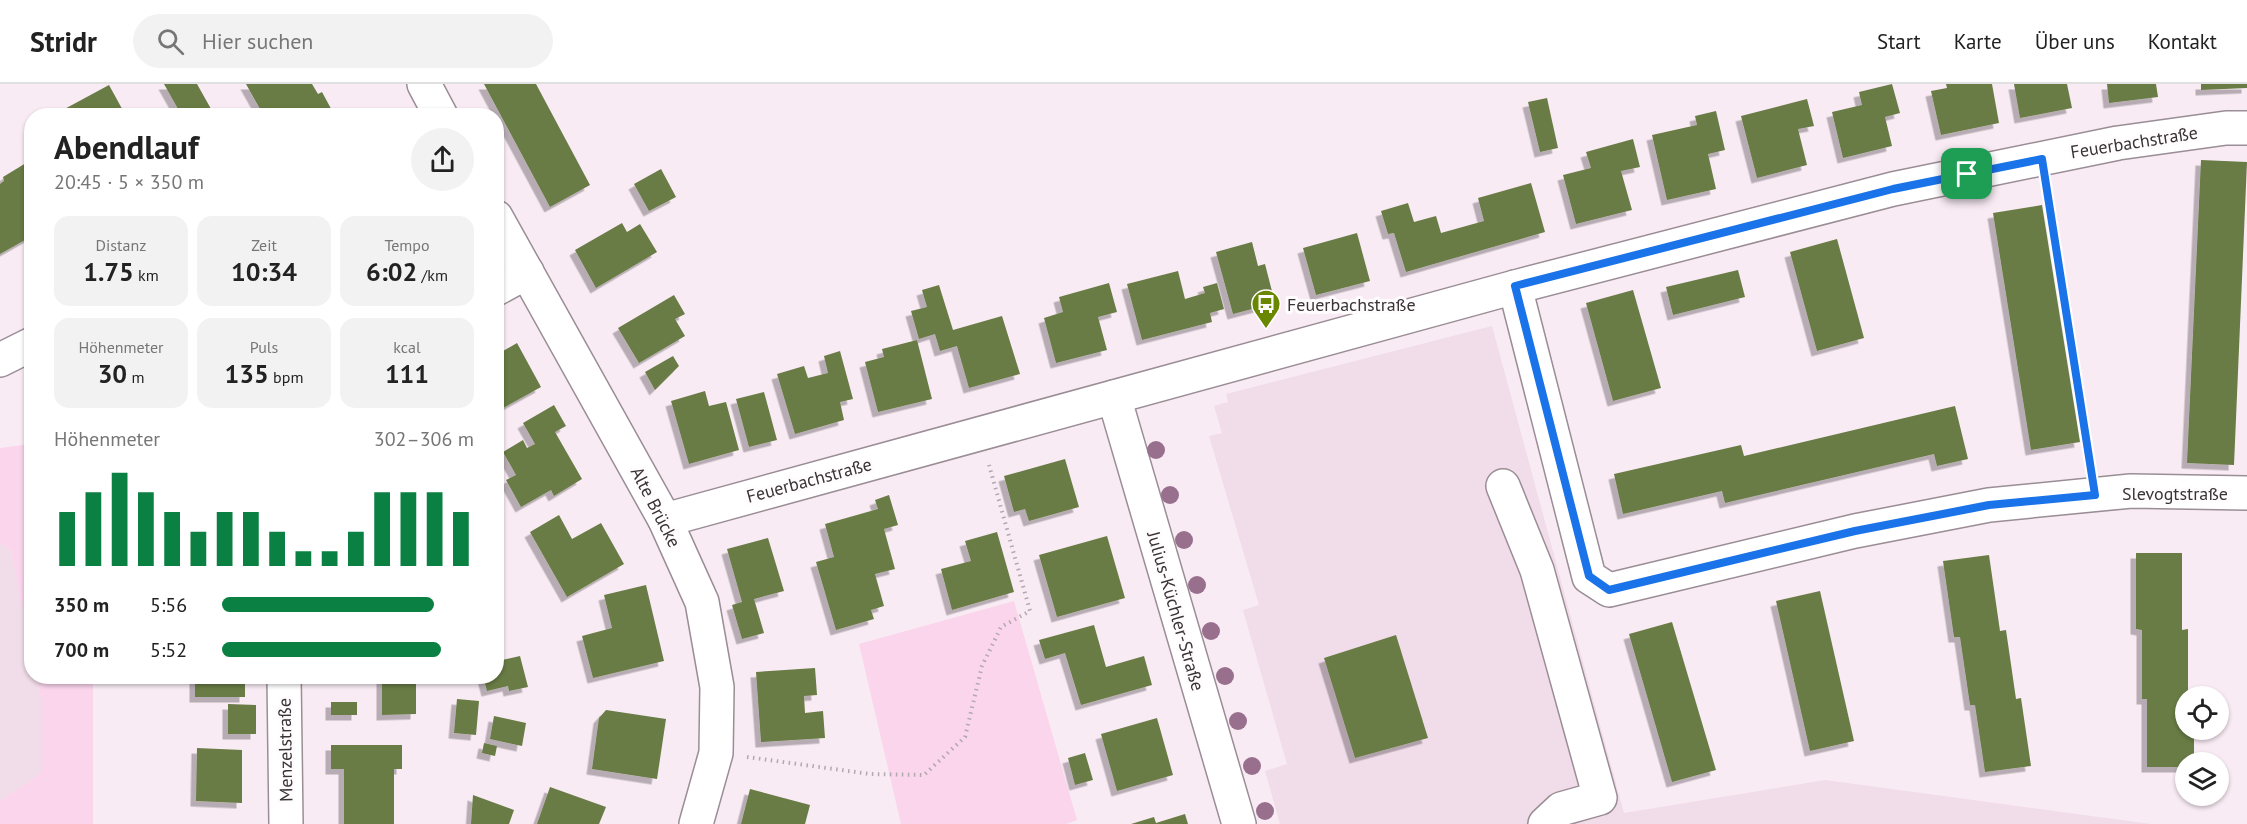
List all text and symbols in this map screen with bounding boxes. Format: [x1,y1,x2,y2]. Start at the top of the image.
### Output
search box [133,14,553,68]
text: Stridr [30,23,97,60]
icon: search [154,25,187,58]
text: Hier suchen [202,27,313,55]
text: Start [1877,28,1921,55]
text: Karte [1954,28,2002,55]
text: Über uns [2035,28,2115,55]
text: Kontakt [2148,28,2217,55]
street label: Feuerbachstraße [2069,121,2199,163]
text: Abendlauf [54,125,199,168]
button: share [411,128,474,191]
pin [1941,148,1992,199]
icon: arrive [1950,157,1983,190]
text: 20:45 · 5 × 350 m [54,169,204,195]
text: Distanz [96,235,146,255]
text: Zeit [251,235,277,255]
text: Tempo [384,235,430,255]
text: 1.75 [83,255,134,288]
text: 10:34 [231,255,297,288]
text: 6:02 [366,255,417,288]
text: km [134,265,159,285]
text: /km [417,265,448,285]
bus stop icon: Feuerbachstraße [1250,288,1282,330]
place label: Feuerbachstraße [1287,293,1416,316]
text: Höhenmeter [79,337,163,357]
text: Puls [250,337,278,357]
text: kcal [393,337,421,357]
text: 30 [98,357,127,390]
text: 135 [225,357,269,390]
text: 111 [385,357,429,390]
text: m [127,367,144,387]
text: bpm [269,367,303,387]
text: Höhenmeter [54,426,160,452]
text: 302–306 m [374,426,474,452]
street label: Feuerbachstraße [744,452,874,508]
street label: Alte Brücke [626,463,686,551]
street label: Slevogtstraße [2122,482,2228,505]
street label: Julius-Küchler-Straße [1142,528,1210,693]
text: 350 m [54,592,109,618]
text: 5:56 [150,592,187,618]
text: 700 m [54,637,109,663]
text: 5:52 [150,637,187,663]
map controls [2175,686,2229,806]
button: locate [2175,686,2229,740]
street label: Menzelstraße [273,698,297,802]
button: layers [2175,752,2229,806]

